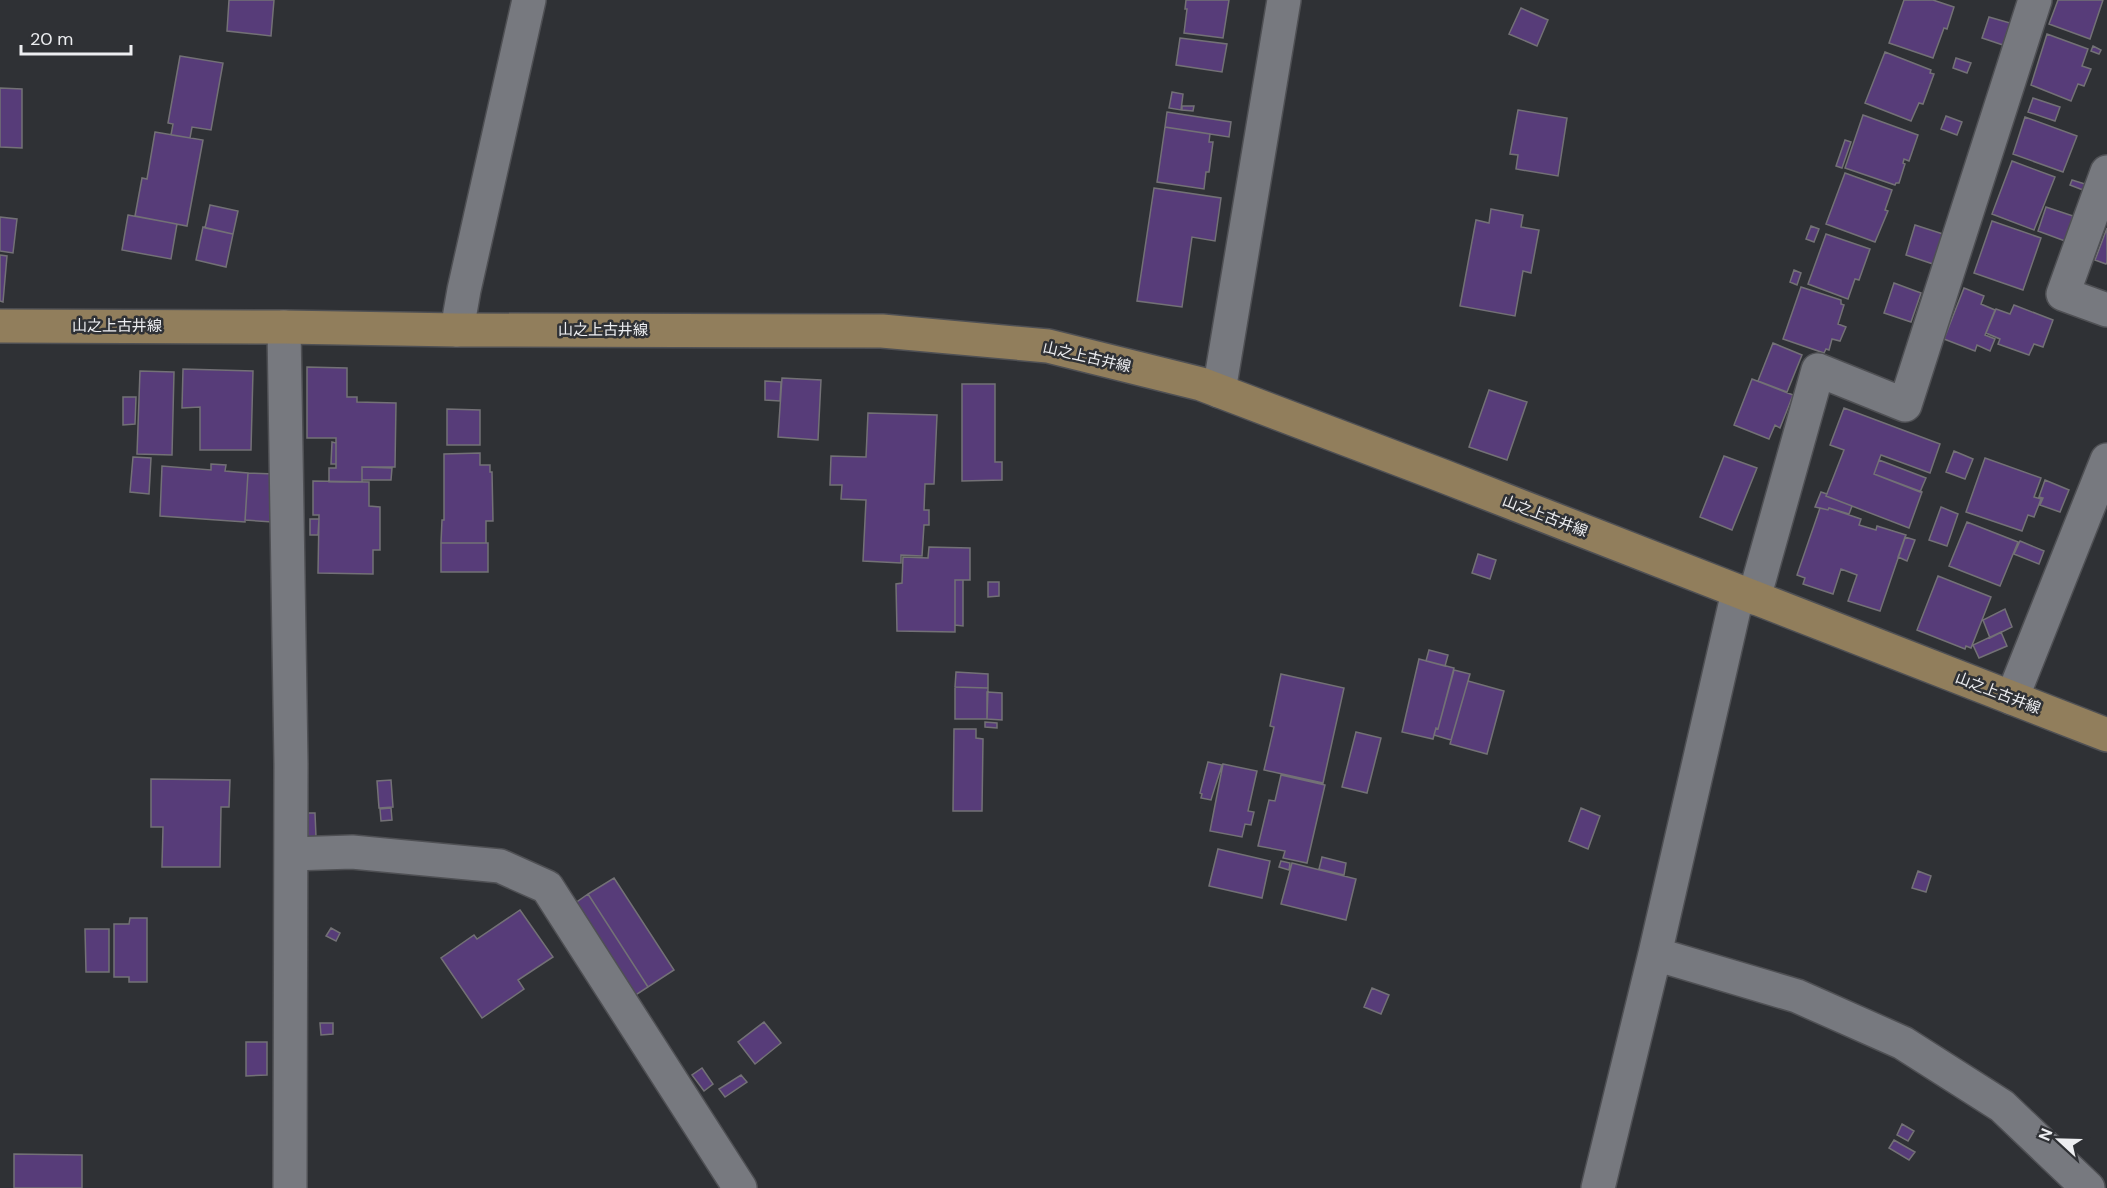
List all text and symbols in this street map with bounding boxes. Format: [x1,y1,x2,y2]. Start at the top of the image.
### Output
scale bar [21,18,130,56]
text: 20 m [30,27,73,51]
street label: 山之上古井線 [72,316,162,336]
street label: 山之上古井線 [558,320,648,340]
street label: 山之上古井線 [1041,337,1133,377]
street label: 山之上古井線 [1499,491,1591,541]
street label: 山之上古井線 [1952,668,2044,718]
north arrow [2029,1110,2089,1170]
text: N [2034,1125,2057,1144]

